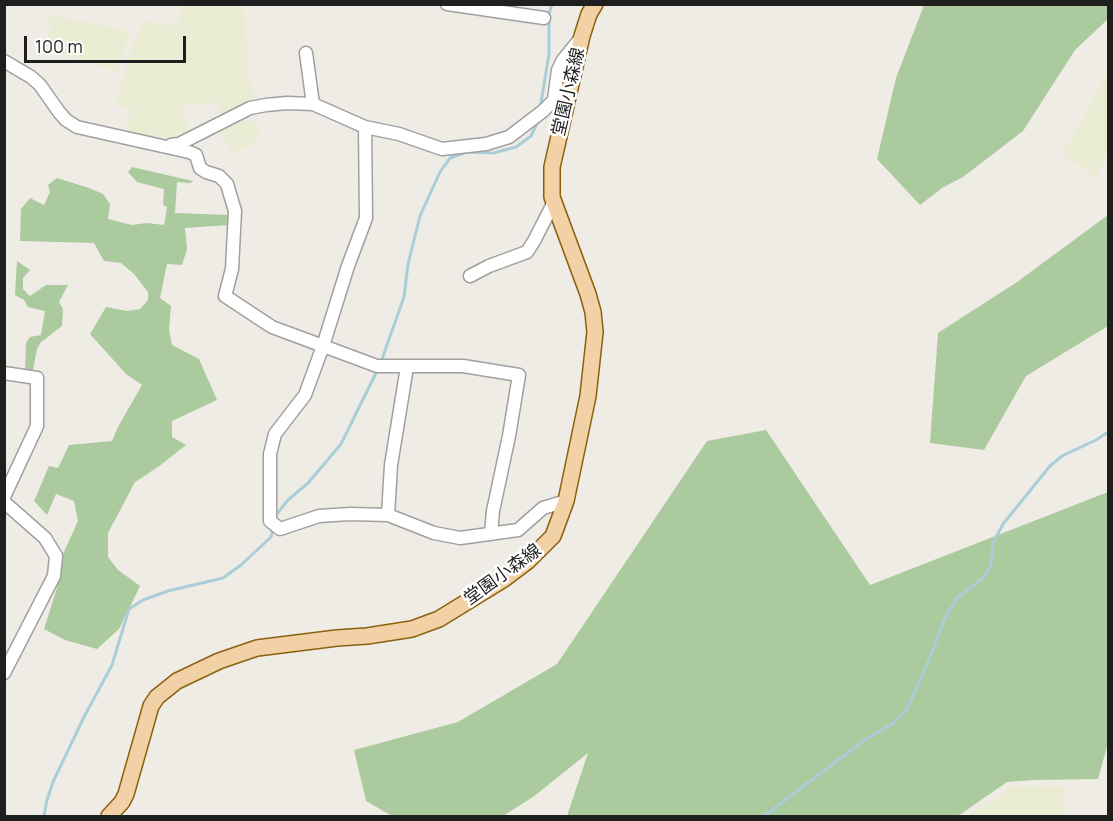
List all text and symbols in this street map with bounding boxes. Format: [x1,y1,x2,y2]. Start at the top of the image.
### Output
scale bar [27,24,189,62]
text: 100 m [35,34,83,58]
street label: 堂園小森線 [548,46,590,138]
street label: 堂園小森線 [460,540,546,610]

